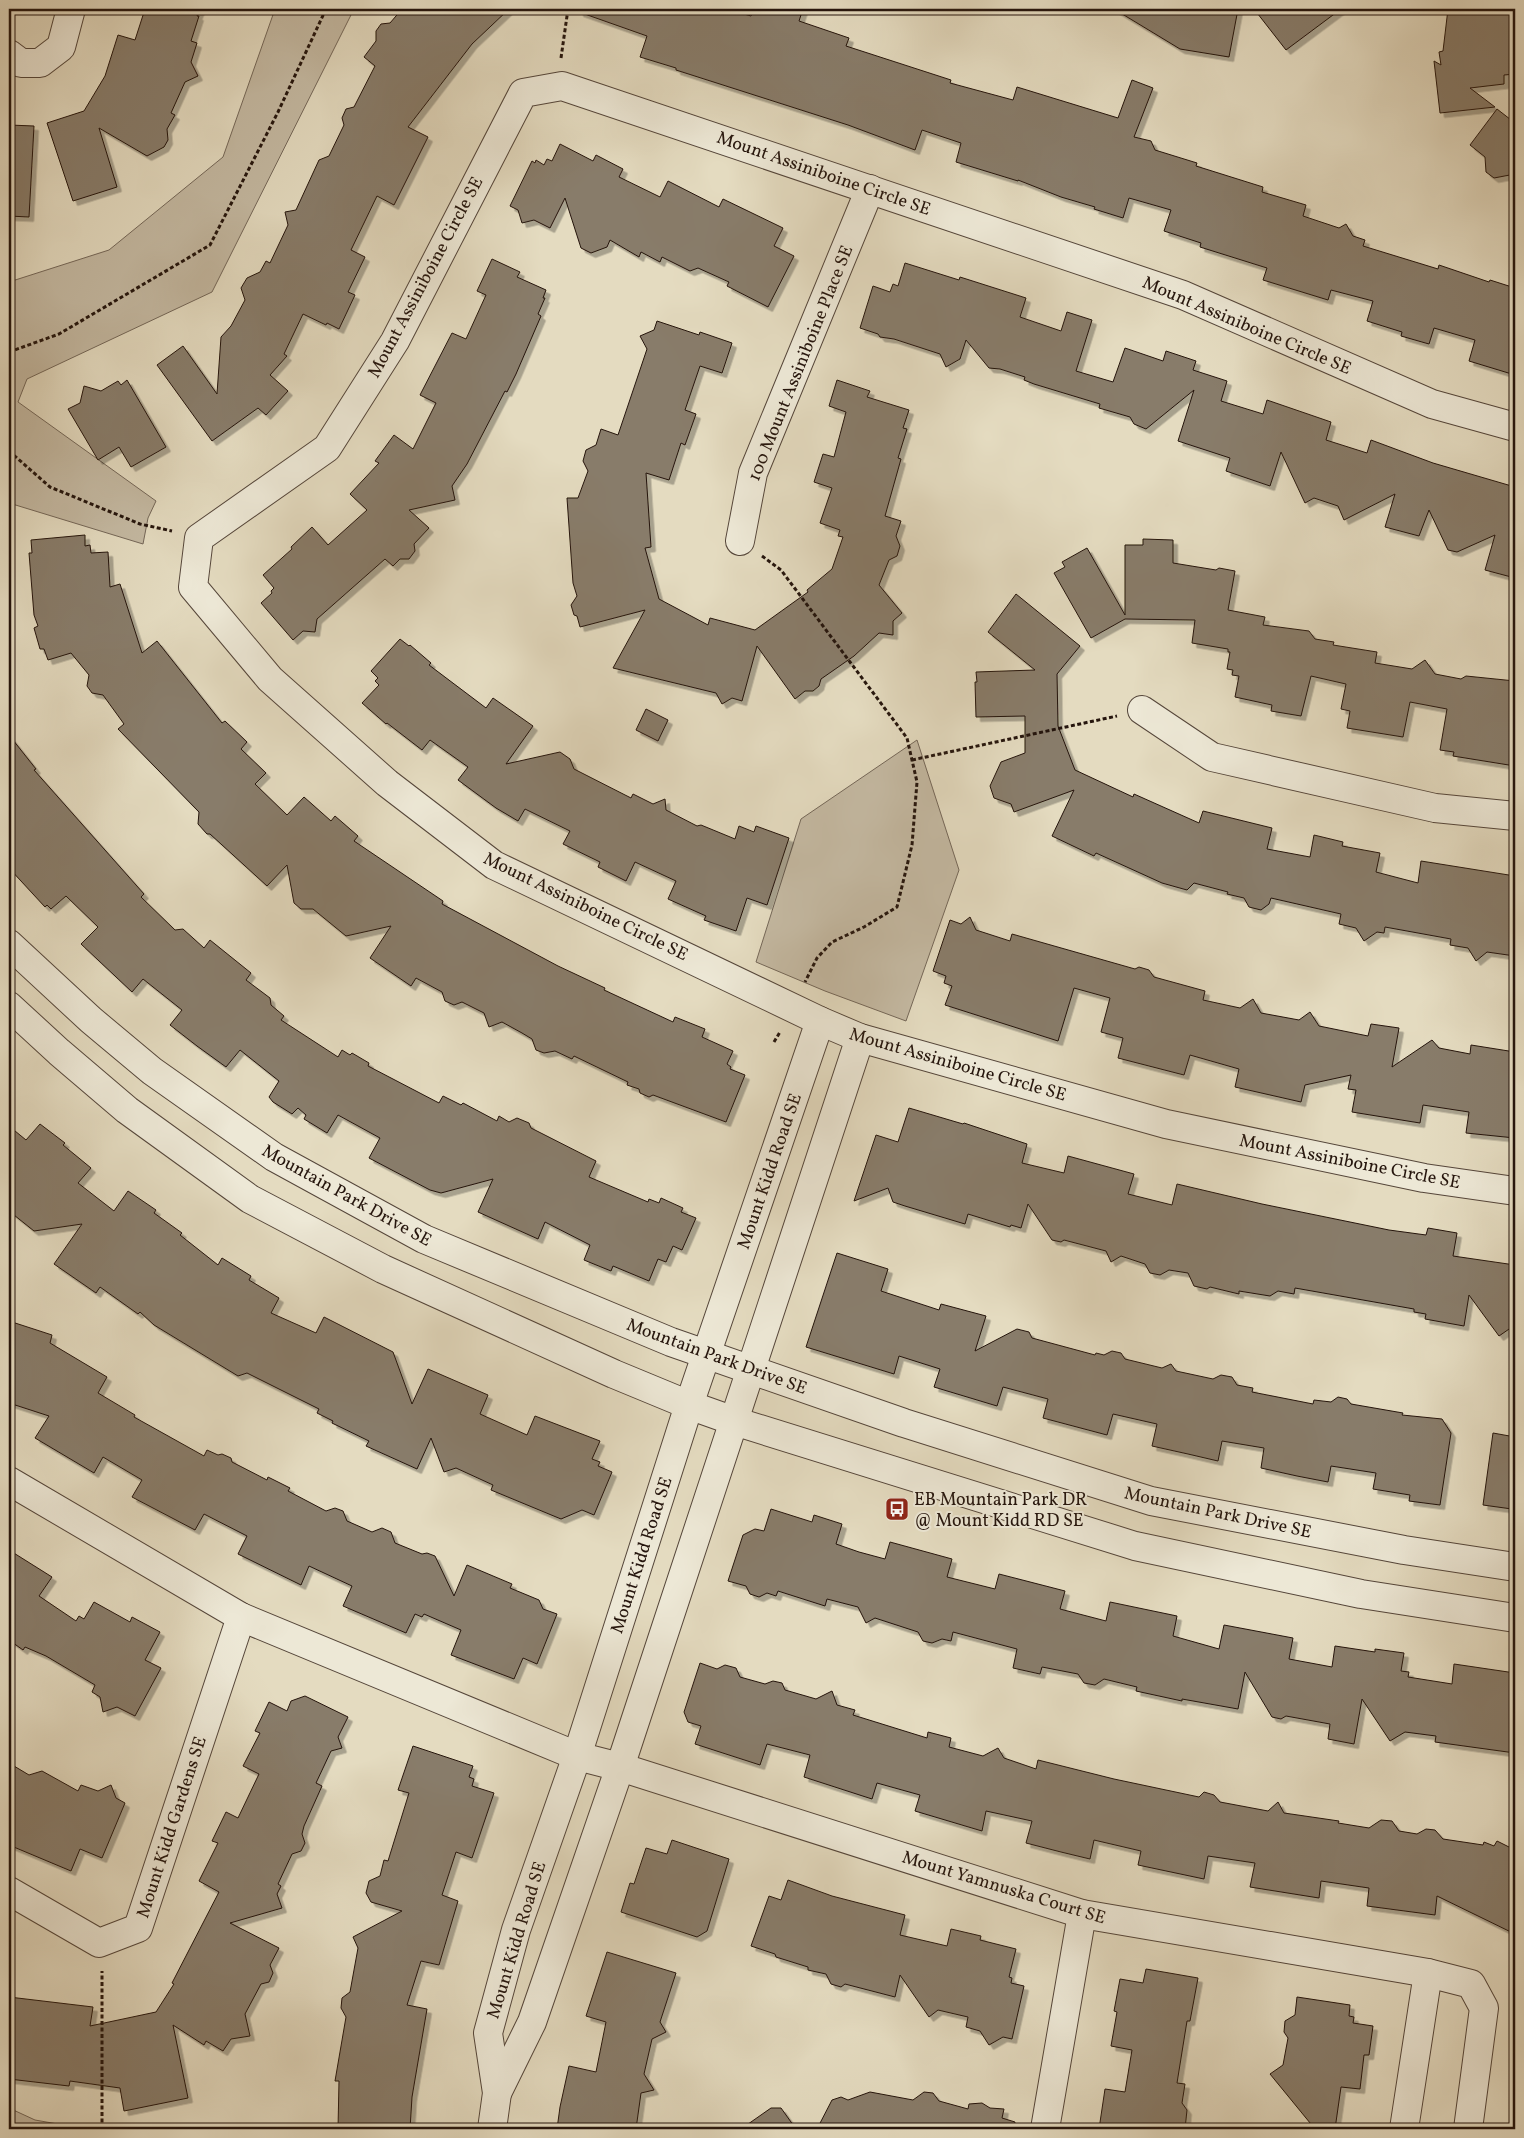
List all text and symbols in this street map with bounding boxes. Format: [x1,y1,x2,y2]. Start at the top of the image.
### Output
street label: Mount Assiniboine Circle SE [713,126,934,223]
street label: Mount Assiniboine Circle SE [363,172,490,383]
street label: 100 Mount Assiniboine Place SE [743,242,860,485]
street label: Mount Assiniboine Circle SE [1138,271,1355,382]
street label: Mount Assiniboine Circle SE [479,847,692,968]
street label: Mount Assiniboine Circle SE [846,1022,1069,1108]
street label: Mount Kidd Road SE [732,1090,809,1253]
street label: Mount Assiniboine Circle SE [1237,1129,1463,1196]
street label: Mountain Park Drive SE [257,1139,436,1254]
street label: Mountain Park Drive SE [623,1313,810,1402]
street label: Mount Kidd Road SE [605,1474,680,1637]
street label: Mountain Park Drive SE [1122,1481,1314,1546]
place label: EB Mountain Park DR @ Mount Kidd RD SE [914,1488,1087,1534]
bus stop icon: EB Mountain Park DR @ Mount Kidd RD SE [884,1496,910,1522]
street label: Mount Kidd Gardens SE [131,1733,214,1921]
street label: Mount Yamnuska Court SE [899,1845,1109,1931]
street label: Mount Kidd Road SE [482,1859,553,2022]

